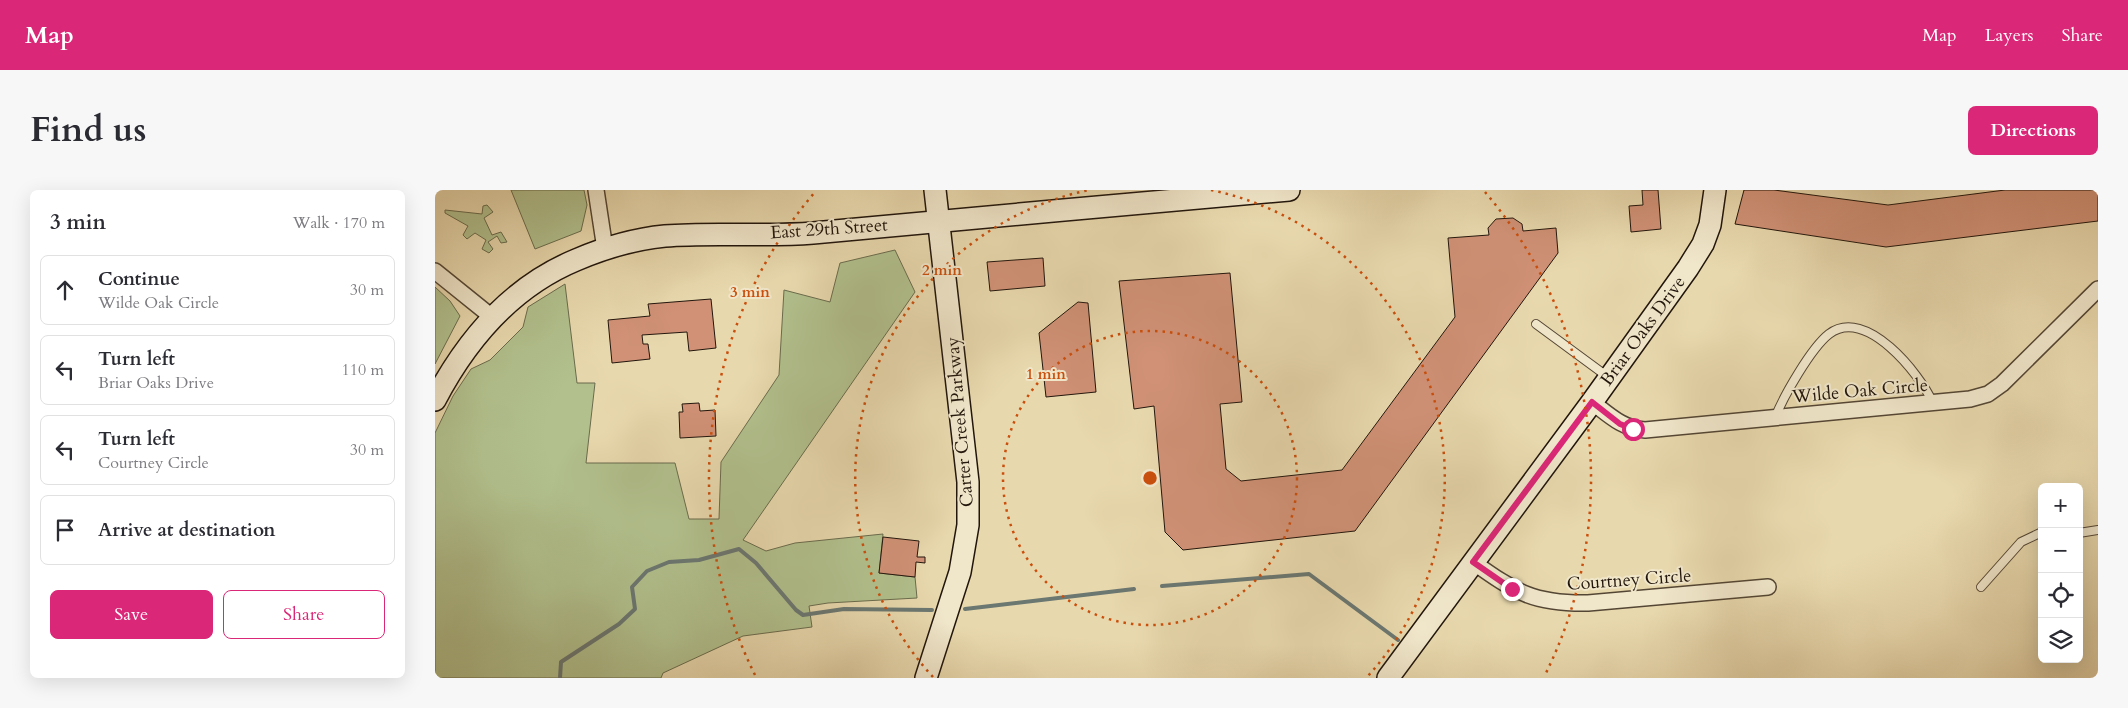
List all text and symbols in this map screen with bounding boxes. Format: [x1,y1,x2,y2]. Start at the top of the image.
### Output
text: Map [25,19,74,52]
text: Map [1922,23,1957,48]
text: Layers [1985,23,2034,48]
text: Share [2062,23,2103,48]
text: Find us [30,106,146,154]
button: Directions [1968,106,2098,155]
text: 3 min [50,208,106,237]
text: Walk · 170 m [293,212,385,234]
street label: East 29th Street [769,212,889,246]
text: 2 min [922,260,962,280]
text: Continue [98,266,180,292]
street label: Briar Oaks Drive [1595,271,1691,391]
icon: ahead [51,276,79,304]
text: 30 m [350,279,384,301]
text: 3 min [730,282,770,302]
text: Wilde Oak Circle [98,292,219,314]
street label: Carter Creek Parkway [940,335,980,508]
text: Turn left [98,346,175,372]
icon: left [51,356,79,384]
text: 110 m [342,359,384,381]
text: 1 min [1026,364,1066,384]
text: Briar Oaks Drive [98,372,214,394]
street label: Wilde Oak Circle [1790,373,1929,409]
route start [1622,418,1645,441]
text: Turn left [98,426,175,452]
icon: left [51,436,79,464]
text: 30 m [350,439,384,461]
text: Courtney Circle [98,452,209,474]
centre of rings [1141,469,1159,487]
map controls [2038,483,2083,663]
button: + [2038,483,2083,528]
icon: arrive [51,516,79,544]
text: Arrive at destination [98,517,275,543]
button: − [2038,528,2083,573]
street label: Courtney Circle [1566,563,1692,597]
button: locate [2038,573,2083,618]
route end [1501,578,1524,601]
button: Save [50,590,213,639]
button: Share [223,590,385,639]
button: layers [2038,618,2083,663]

